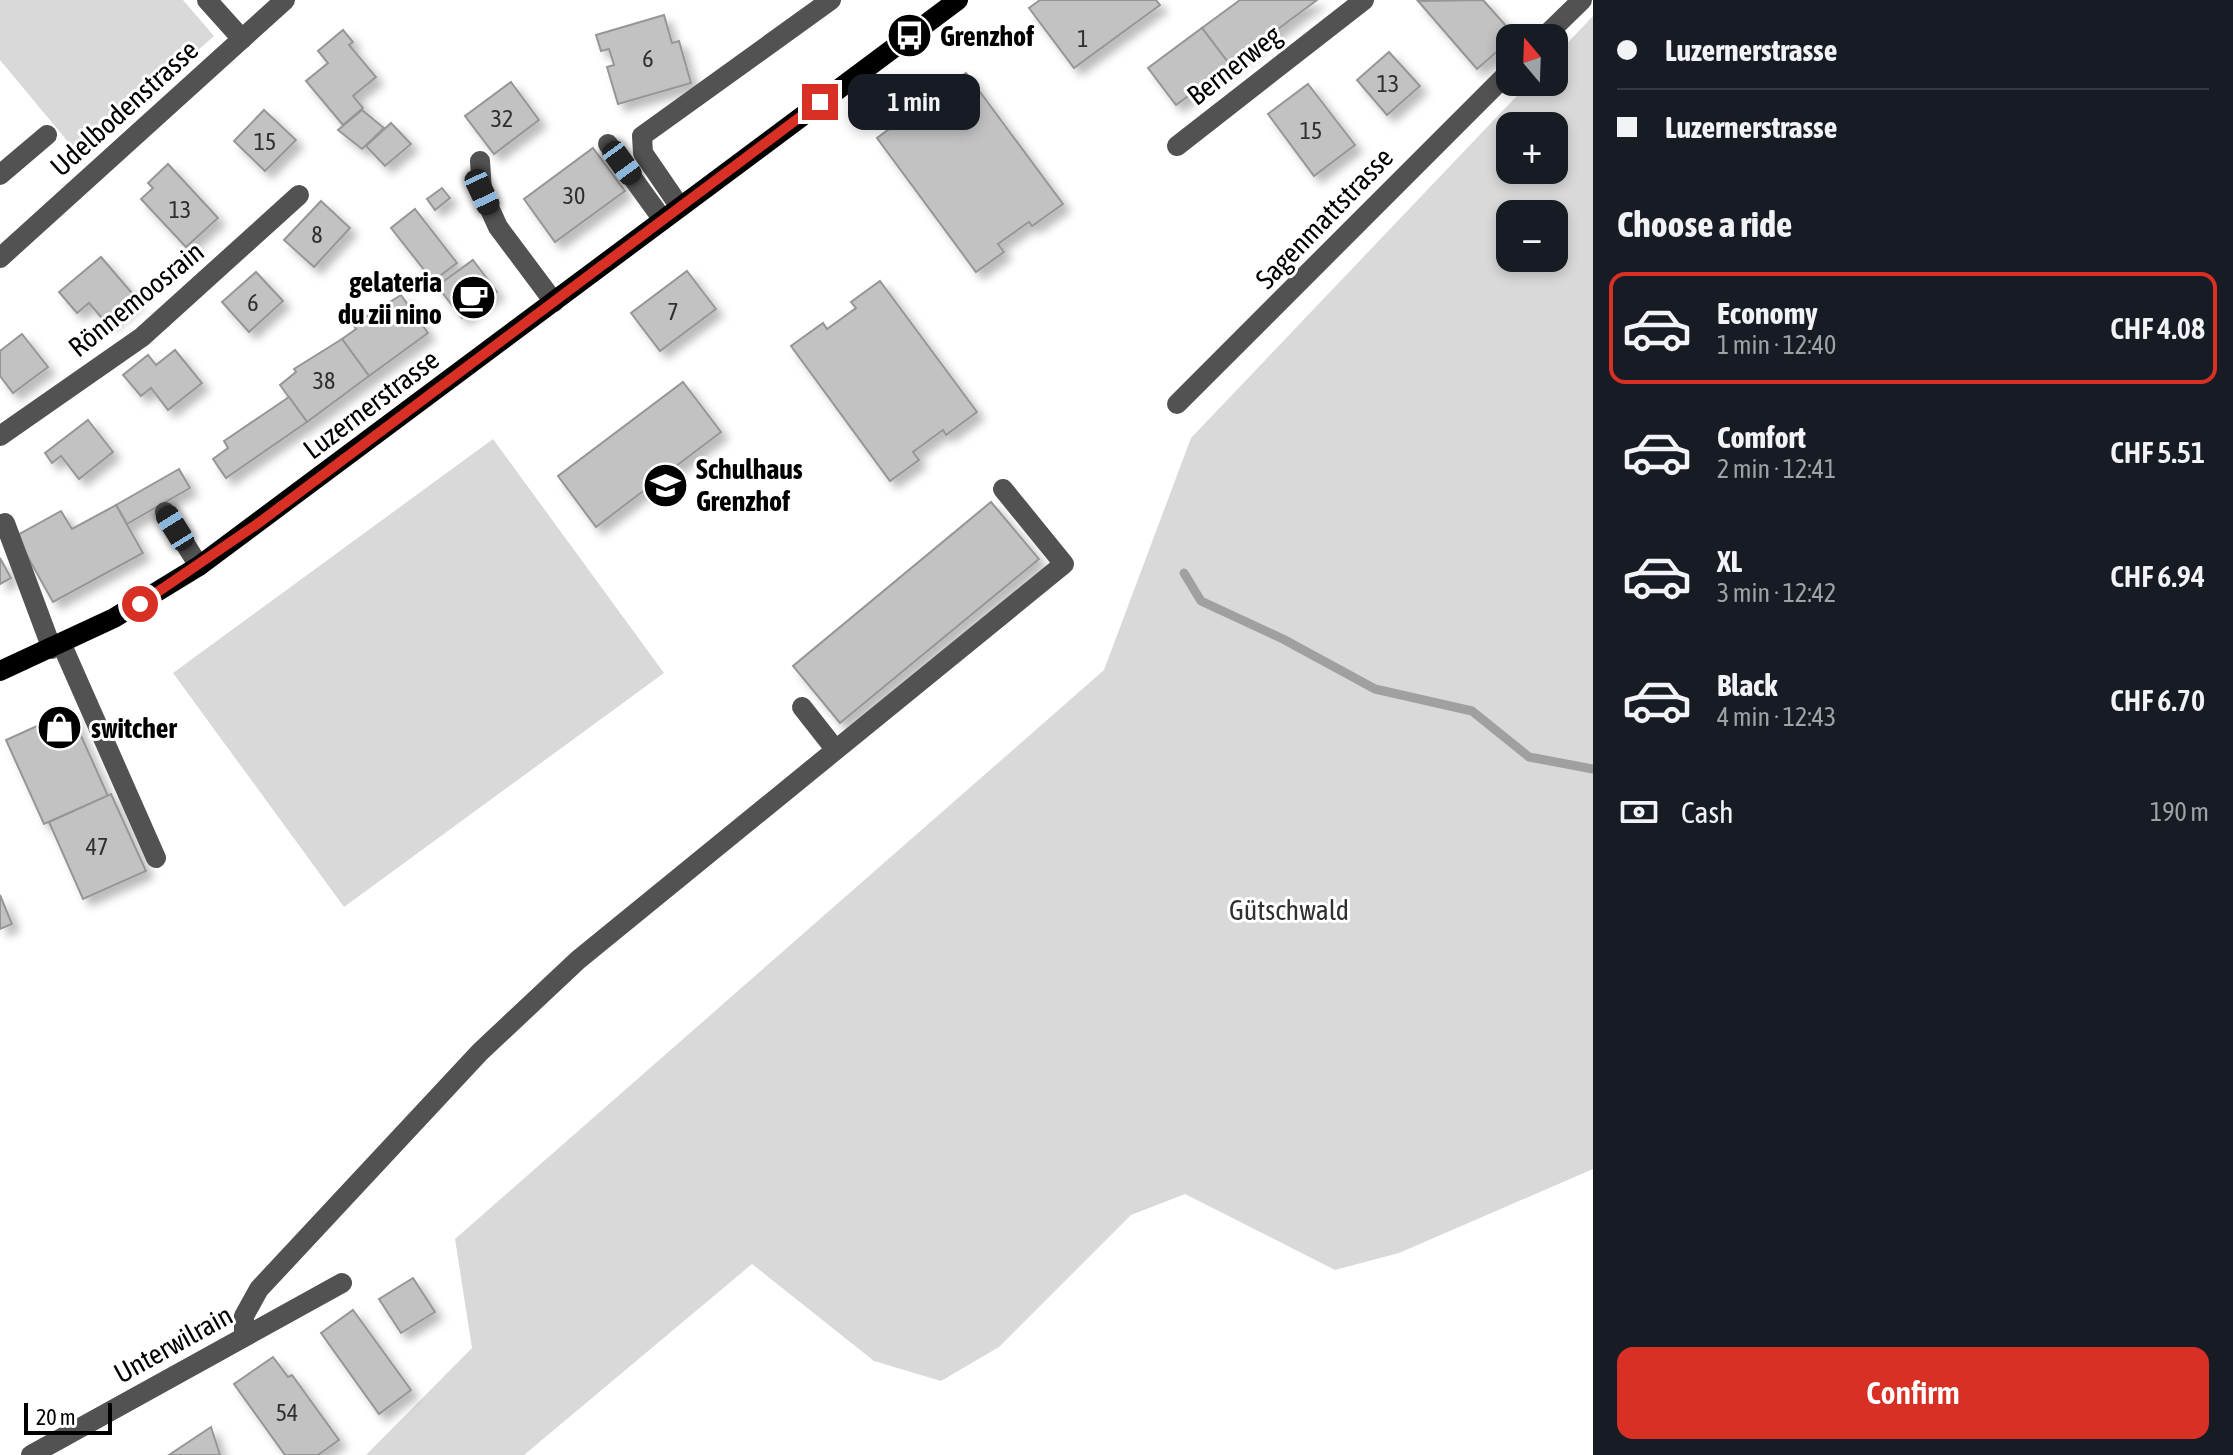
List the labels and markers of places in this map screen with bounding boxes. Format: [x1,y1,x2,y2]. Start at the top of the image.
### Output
bus stop icon: Grenzhof [885,12,933,60]
place label: Grenzhof [940,20,1034,52]
place label: gelateria du zii nino [338,266,442,330]
cafe icon: gelateria du zii nino [449,274,497,322]
place label: Schulhaus Grenzhof [696,453,803,517]
school or university icon: Schulhaus Grenzhof [641,461,689,509]
shop icon: switcher [36,704,84,752]
place label: switcher [91,712,177,744]

